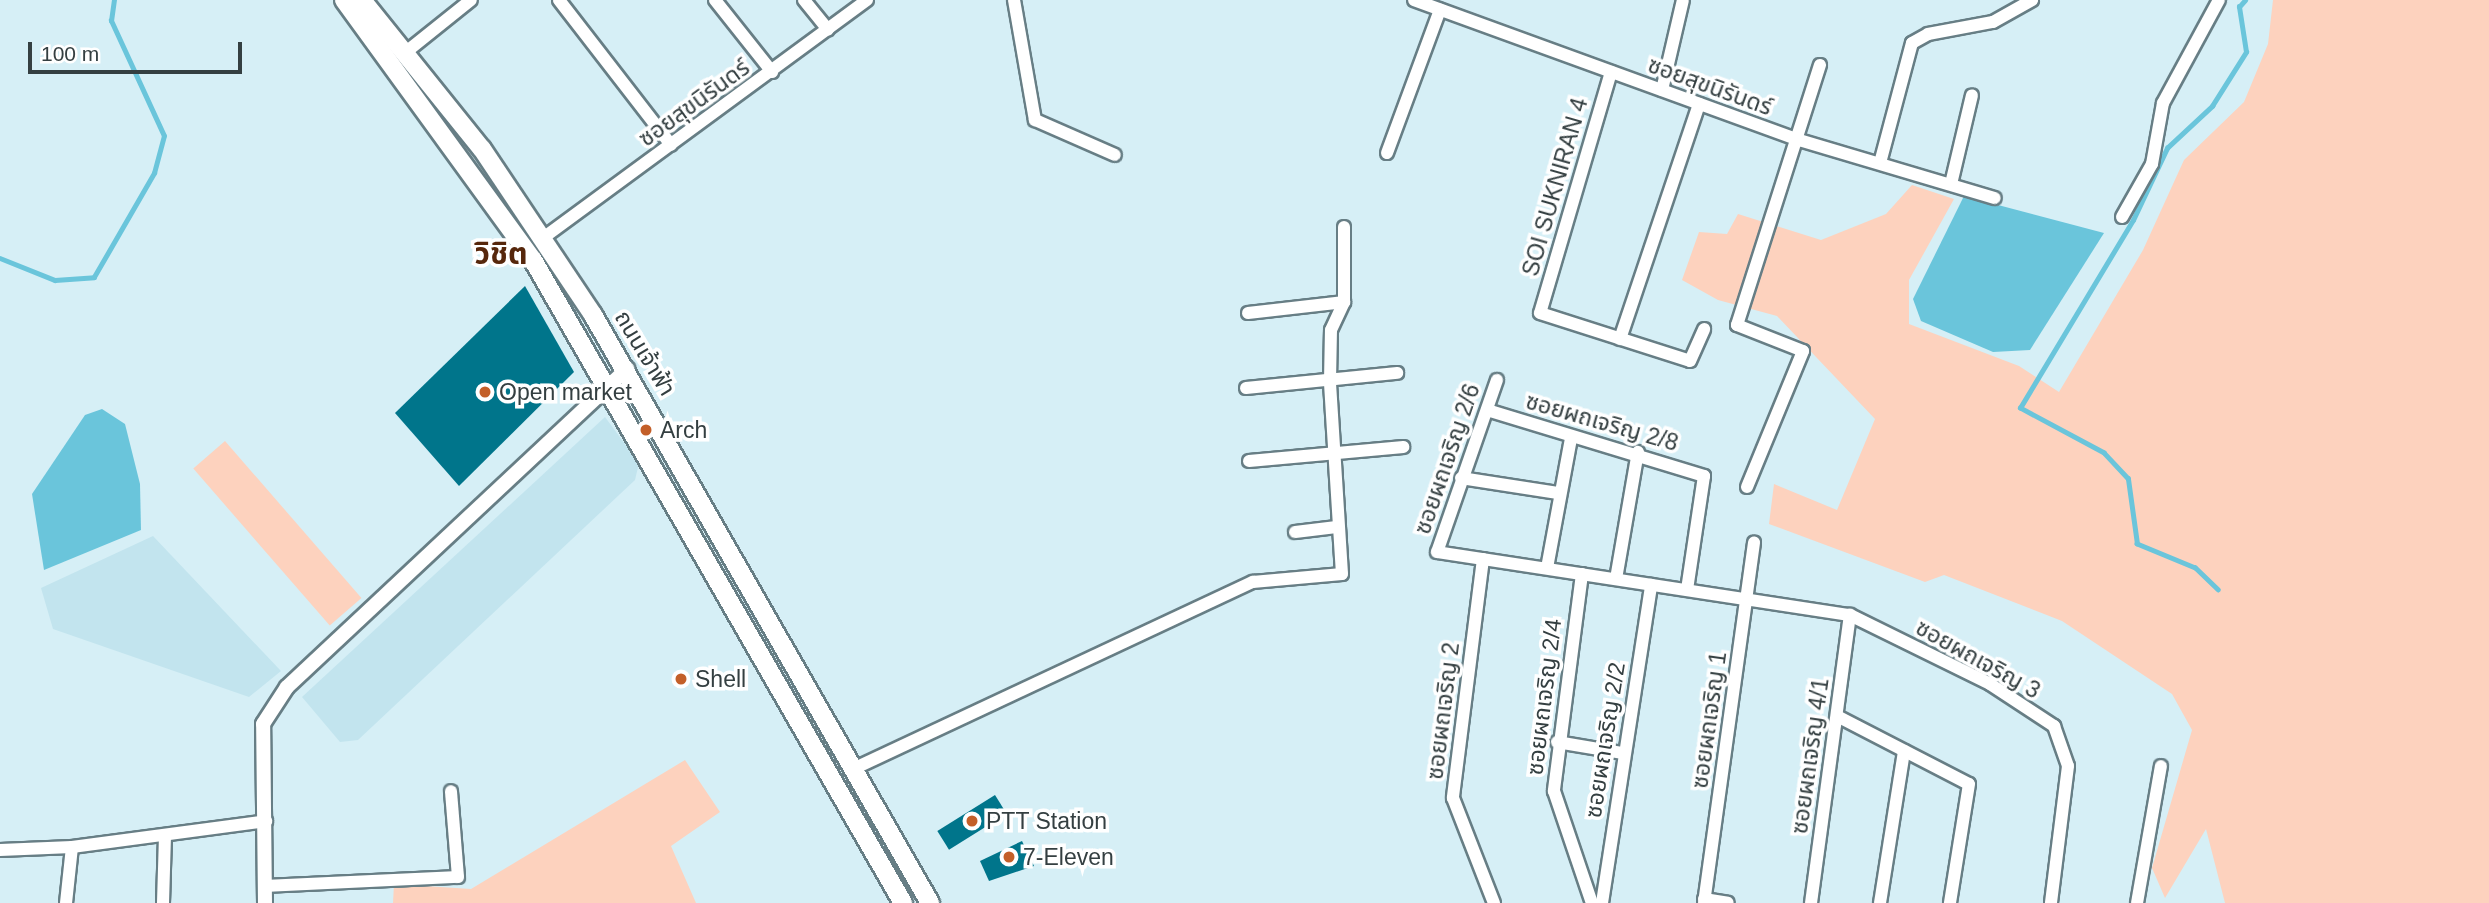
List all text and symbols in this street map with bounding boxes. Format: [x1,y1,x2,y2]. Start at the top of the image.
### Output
scale bar [32,28,245,72]
text: 100 m [41,42,99,65]
street label: ซอยสุขนิรันดร์ [1644,51,1776,121]
street label: ซอยสุขนิรันดร์ [633,54,755,152]
street label: SOI SUKNIRAN 4 [1516,95,1594,279]
district label: วิชิต [474,236,528,272]
street label: ถนนเจ้าฟ้า [609,305,681,401]
place label: Open market [499,378,632,406]
street label: ซอยผถเจริญ 2/6 [1408,380,1486,538]
marker: Open market [477,384,493,400]
street label: ซอยผถเจริญ 2/8 [1523,387,1681,457]
place label: Arch [660,416,707,444]
marker: Arch [638,422,654,438]
street label: ซอยผถเจริญ 3 [1911,613,2045,705]
street label: ซอยผถเจริญ 2/4 [1521,617,1567,777]
street label: ซอยผถเจริญ 2 [1421,641,1465,781]
street label: ซอยผถเจริญ 1 [1686,650,1732,790]
street label: ซอยผถเจริญ 2/2 [1579,660,1631,820]
place label: Shell [695,665,746,693]
marker: Shell [673,671,689,687]
street label: ซอยผถเจริญ 4/1 [1785,676,1835,836]
place label: PTT Station [986,807,1107,835]
marker: PTT Station [964,813,980,829]
place label: 7-Eleven [1023,843,1114,871]
marker: 7-Eleven [1001,849,1017,865]

